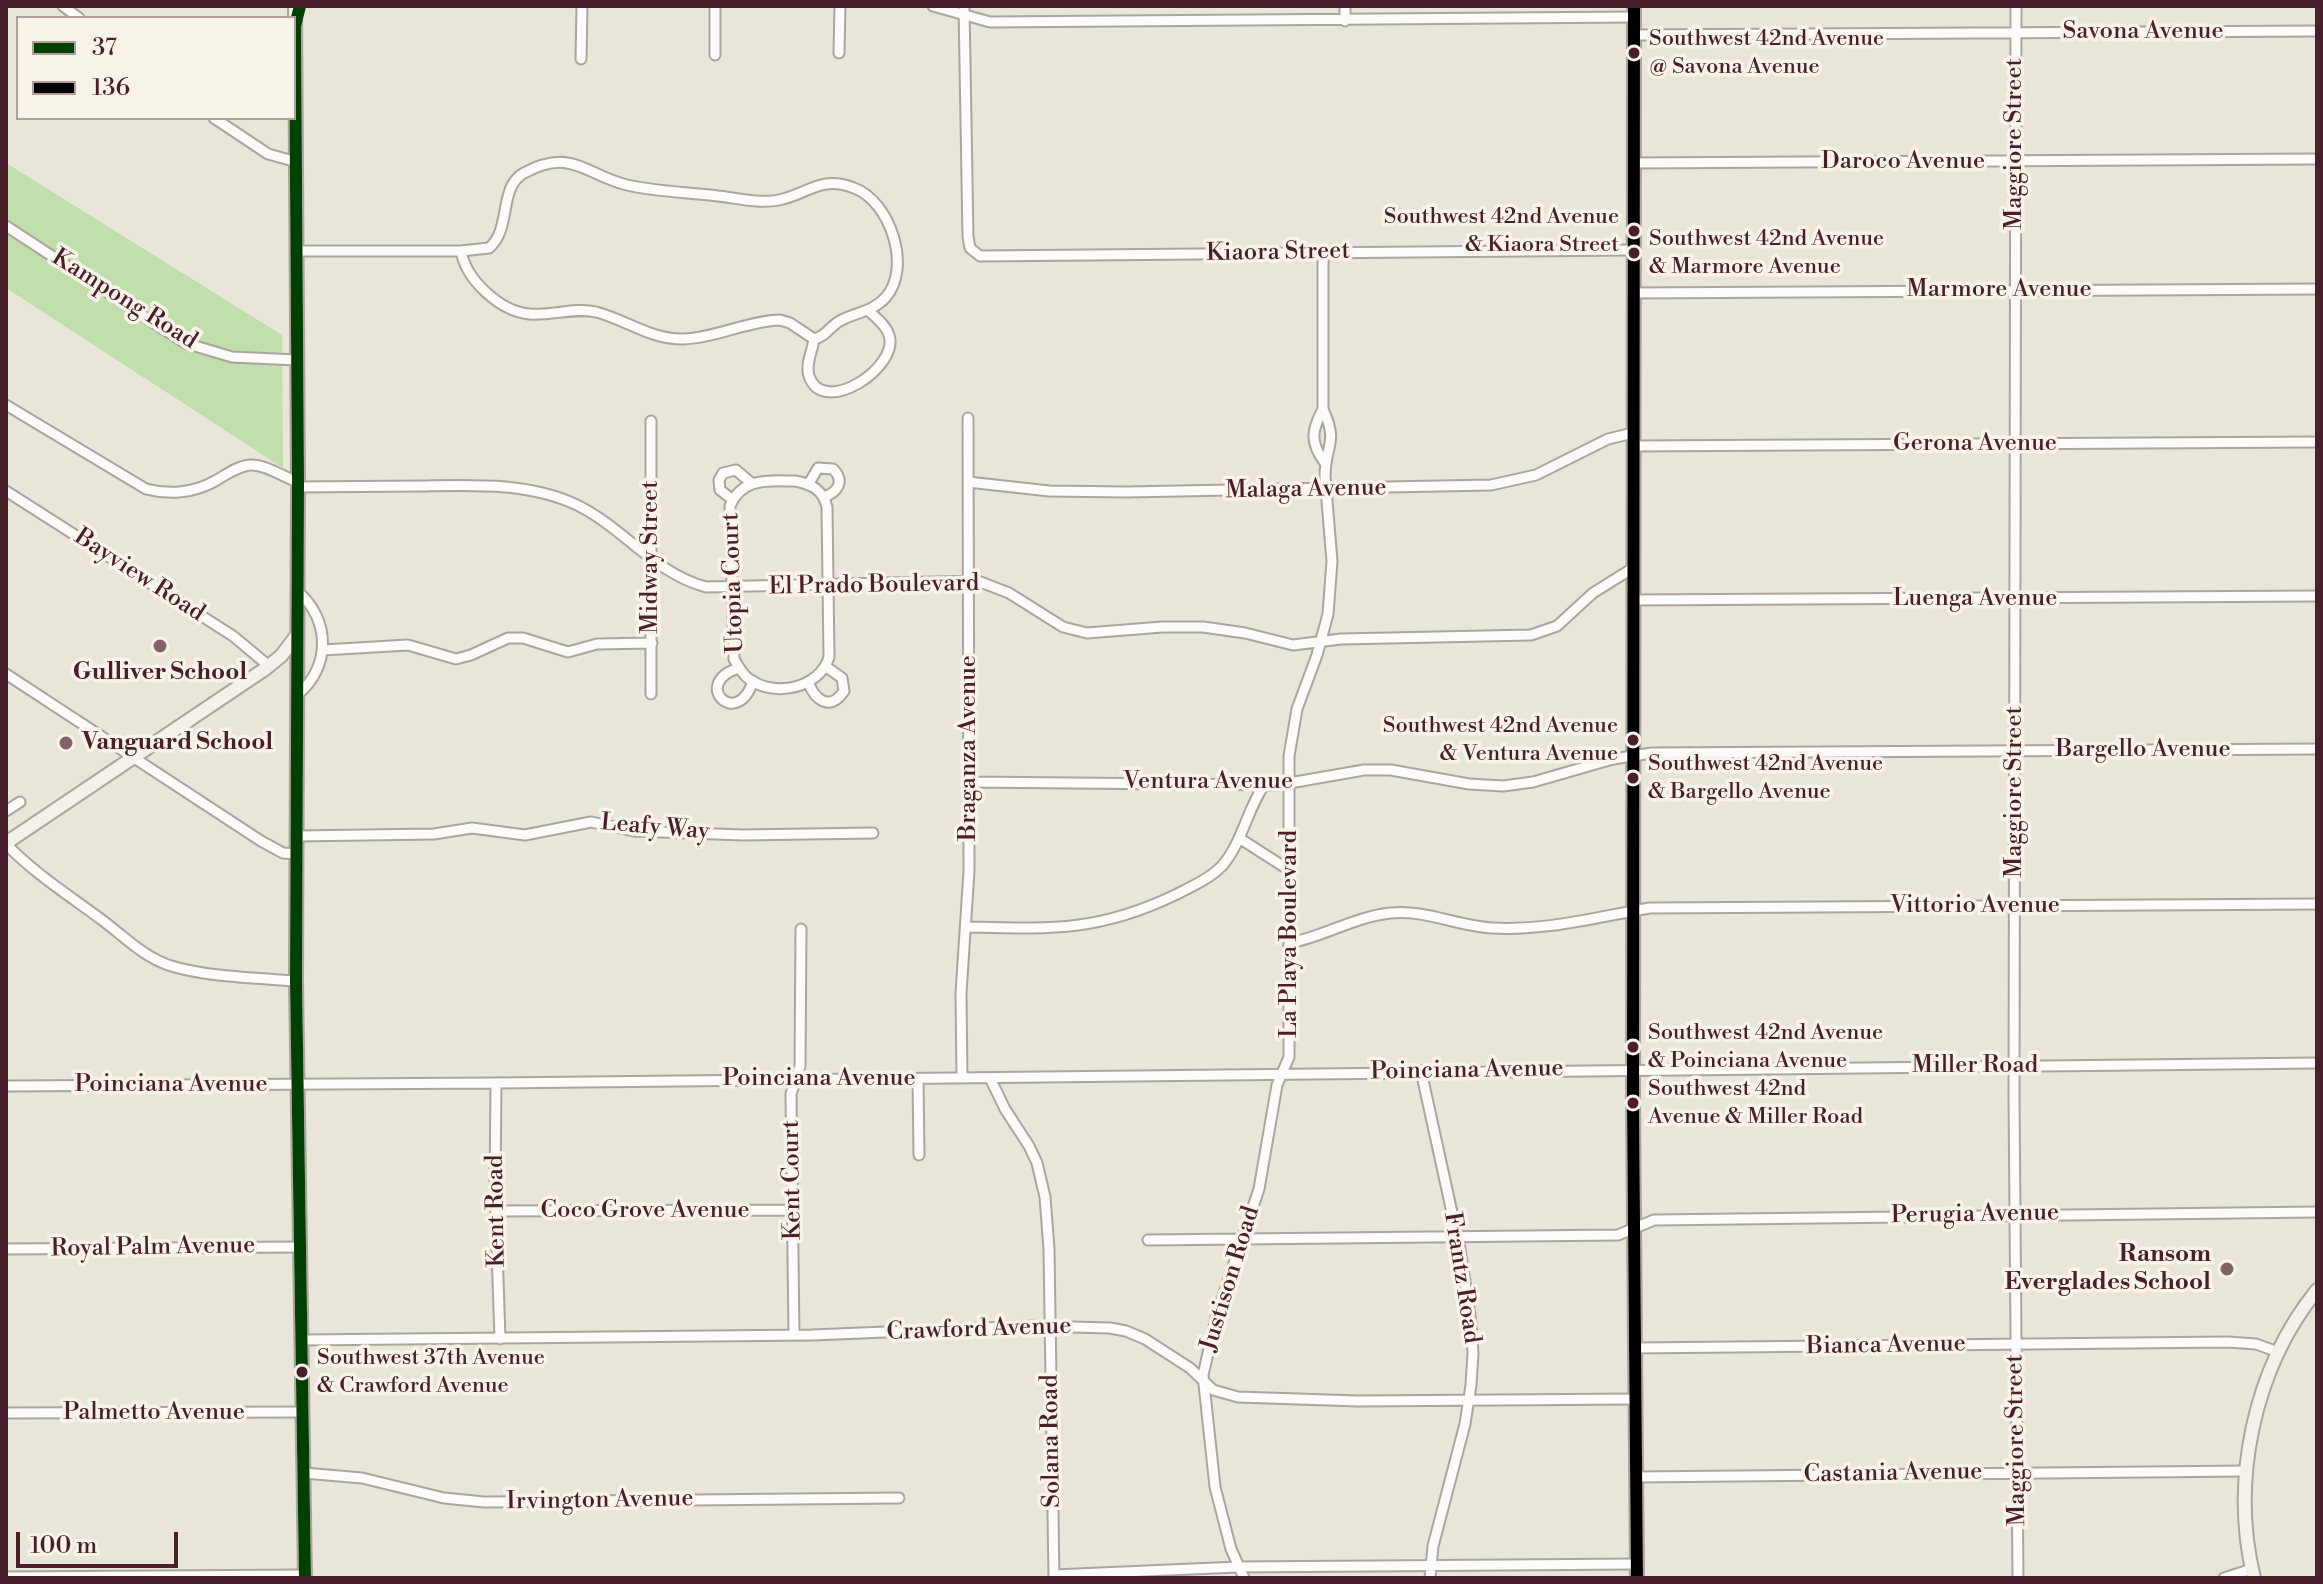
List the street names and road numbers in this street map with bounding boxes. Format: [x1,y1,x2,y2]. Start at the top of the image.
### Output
street label: Savona Avenue [2062,18,2224,46]
street label: Maggiore Street [2001,58,2029,230]
street label: Daroco Avenue [1821,148,1985,176]
street label: Kiaora Street [1206,237,1350,269]
street label: Kampong Road [46,244,202,356]
street label: Marmore Avenue [1906,276,2092,304]
street label: Gerona Avenue [1893,430,2057,458]
street label: Malaga Avenue [1225,474,1387,506]
street label: Midway Street [637,480,665,634]
street label: Utopia Court [717,512,751,654]
street label: Bayview Road [68,523,210,629]
street label: El Prado Boulevard [769,570,979,602]
street label: Luenga Avenue [1893,585,2057,613]
street label: Braganza Avenue [955,655,983,841]
street label: Maggiore Street [2001,706,2029,878]
street label: Bargello Avenue [2055,736,2231,764]
street label: Ventura Avenue [1123,768,1293,796]
street label: Leafy Way [599,809,711,847]
street label: La Playa Boulevard [1276,830,1304,1038]
street label: Vittorio Avenue [1890,892,2060,920]
street label: Miller Road [1912,1052,2038,1080]
street label: Poinciana Avenue [1370,1055,1564,1087]
street label: Poinciana Avenue [722,1065,916,1093]
street label: Poinciana Avenue [74,1071,268,1099]
street label: Kent Court [778,1120,808,1240]
street label: Kent Road [482,1154,512,1268]
street label: Coco Grove Avenue [540,1197,750,1225]
street label: Perugia Avenue [1891,1199,2059,1231]
street label: Justison Road [1195,1203,1267,1355]
street label: Frantz Road [1436,1210,1486,1346]
street label: Royal Palm Avenue [50,1232,256,1264]
street label: Crawford Avenue [886,1312,1072,1348]
street label: Bianca Avenue [1806,1330,1966,1362]
street label: Maggiore Street [2001,1354,2033,1526]
street label: Solana Road [1036,1374,1068,1508]
street label: Palmetto Avenue [63,1399,245,1427]
street label: Castania Avenue [1803,1458,1983,1490]
street label: Irvington Avenue [506,1485,694,1517]

